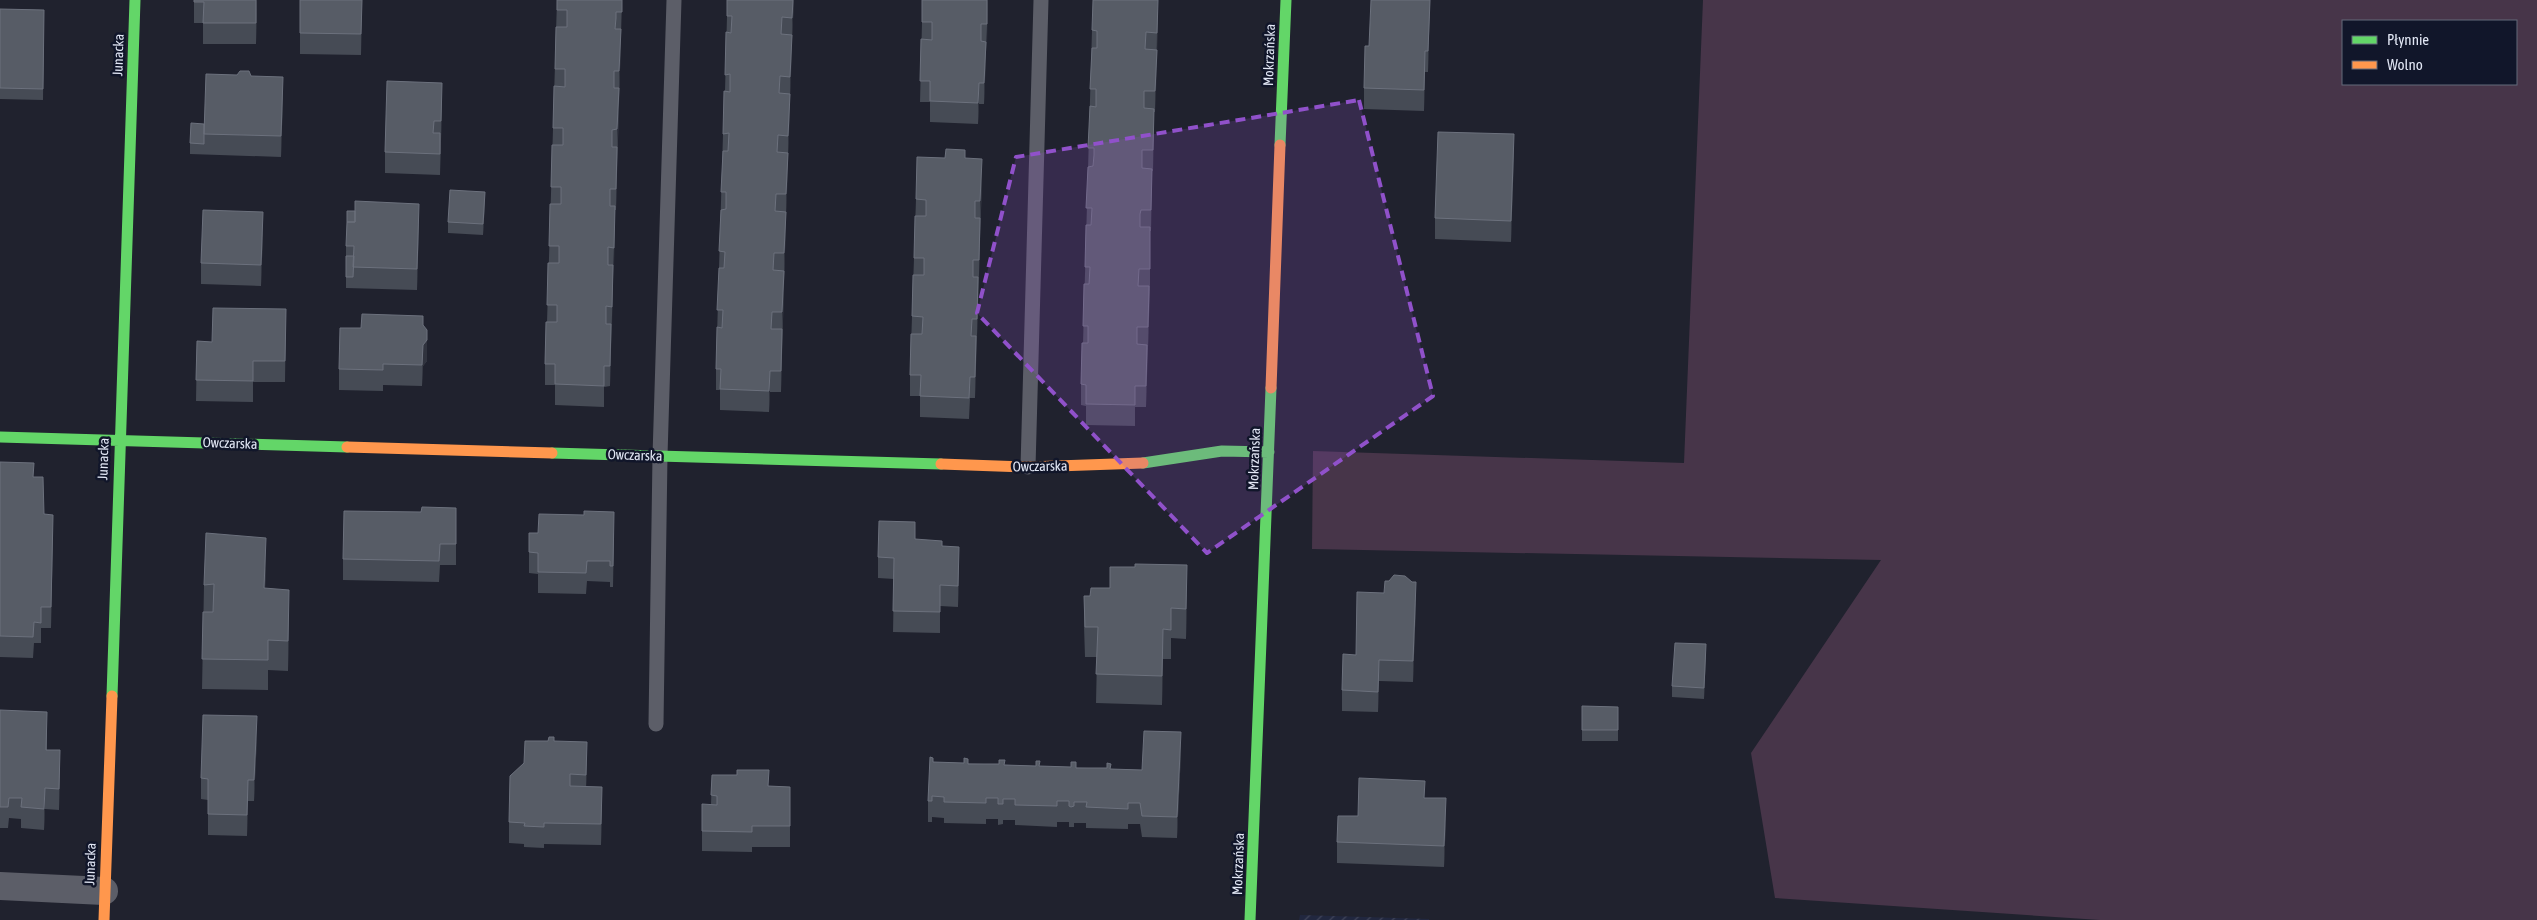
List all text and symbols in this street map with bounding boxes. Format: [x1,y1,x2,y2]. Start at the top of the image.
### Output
legend [2342,20,2517,85]
street label: Mokrzańska [1260,24,1278,86]
text: Płynnie [2387,31,2429,48]
street label: Junacka [109,34,127,76]
text: Wolno [2387,56,2423,73]
street label: Mokrzańska [1245,428,1263,490]
street label: Owczarska [202,434,258,452]
street label: Junacka [94,438,112,480]
street label: Owczarska [607,446,663,464]
street label: Owczarska [1012,458,1068,474]
street label: Mokrzańska [1229,833,1247,895]
street label: Junacka [81,843,99,885]

